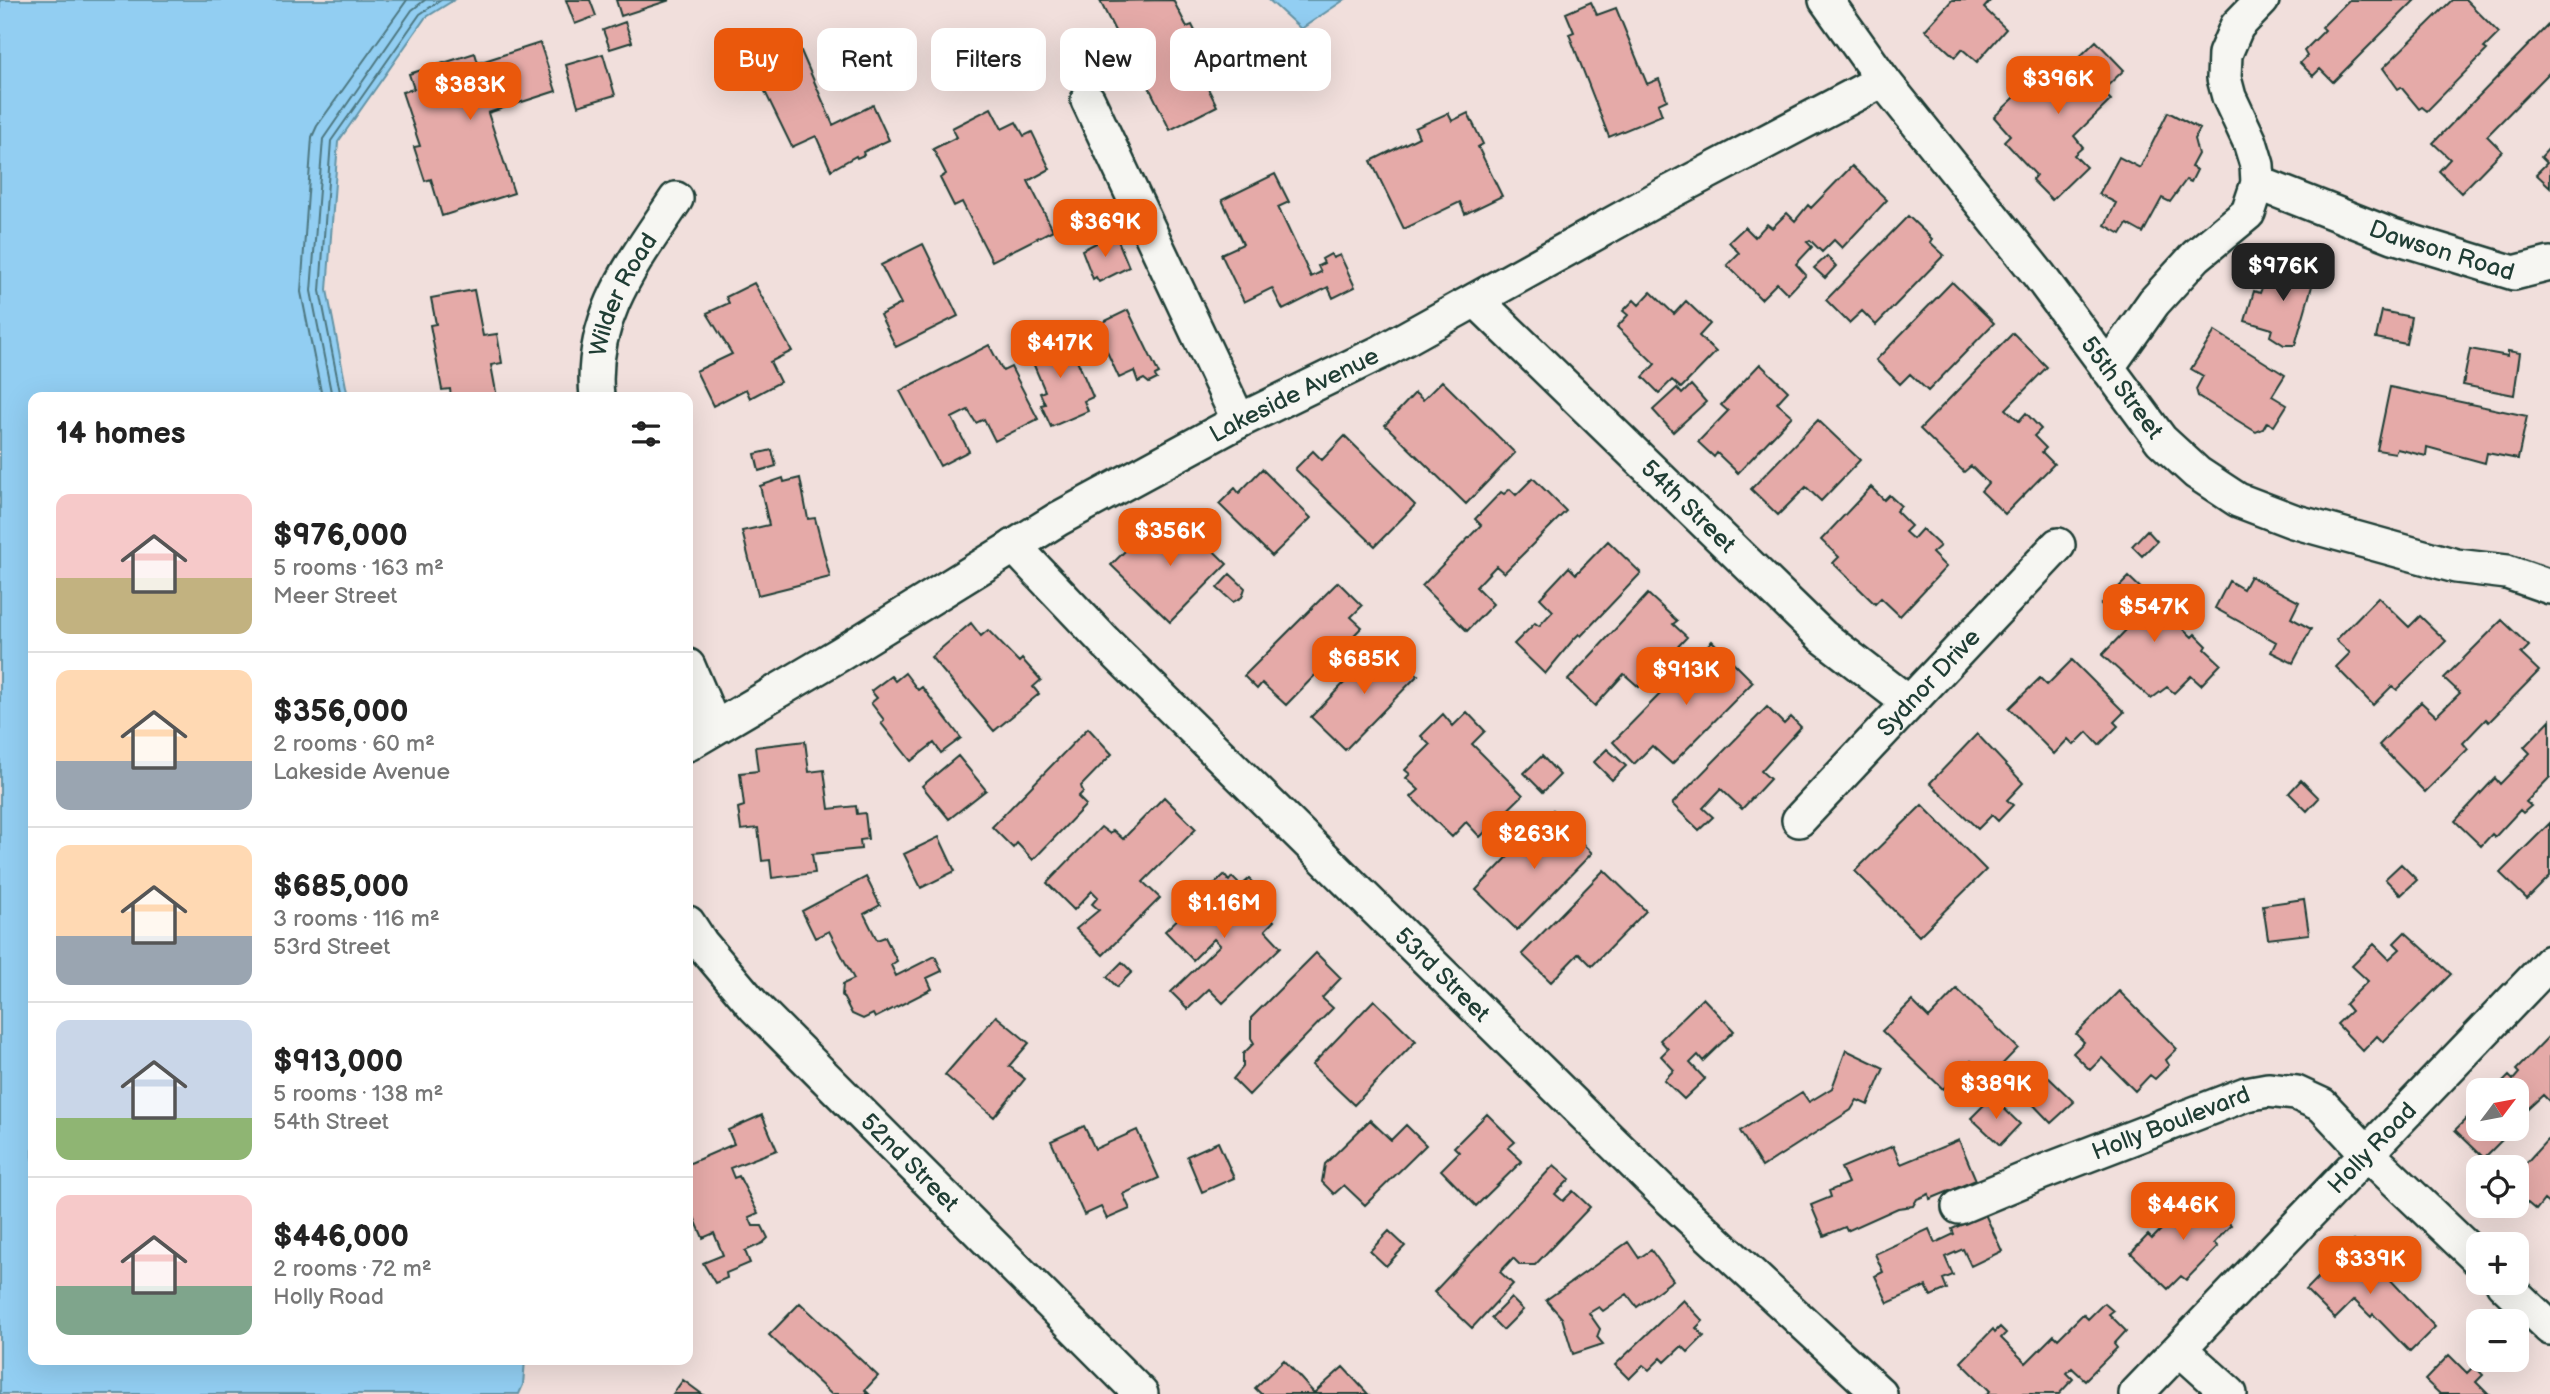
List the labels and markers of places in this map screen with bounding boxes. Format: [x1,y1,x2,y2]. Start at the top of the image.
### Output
pin: $396K [2009,57,2107,116]
pin: $383K [421,62,519,122]
pin: $369K [1056,200,1154,259]
pin: $976K [2234,244,2332,303]
pin: $417K [1011,320,1109,380]
pin: $356K [1121,508,1219,568]
pin: $547K [2105,584,2203,644]
pin: $685K [1315,636,1413,696]
pin: $913K [1637,648,1735,707]
pin: $263K [1485,812,1583,871]
pin: $1.16M [1167,880,1281,940]
pin: $389K [1947,1062,2045,1121]
pin: $446K [2134,1182,2232,1242]
pin: $339K [2321,1236,2419,1296]

